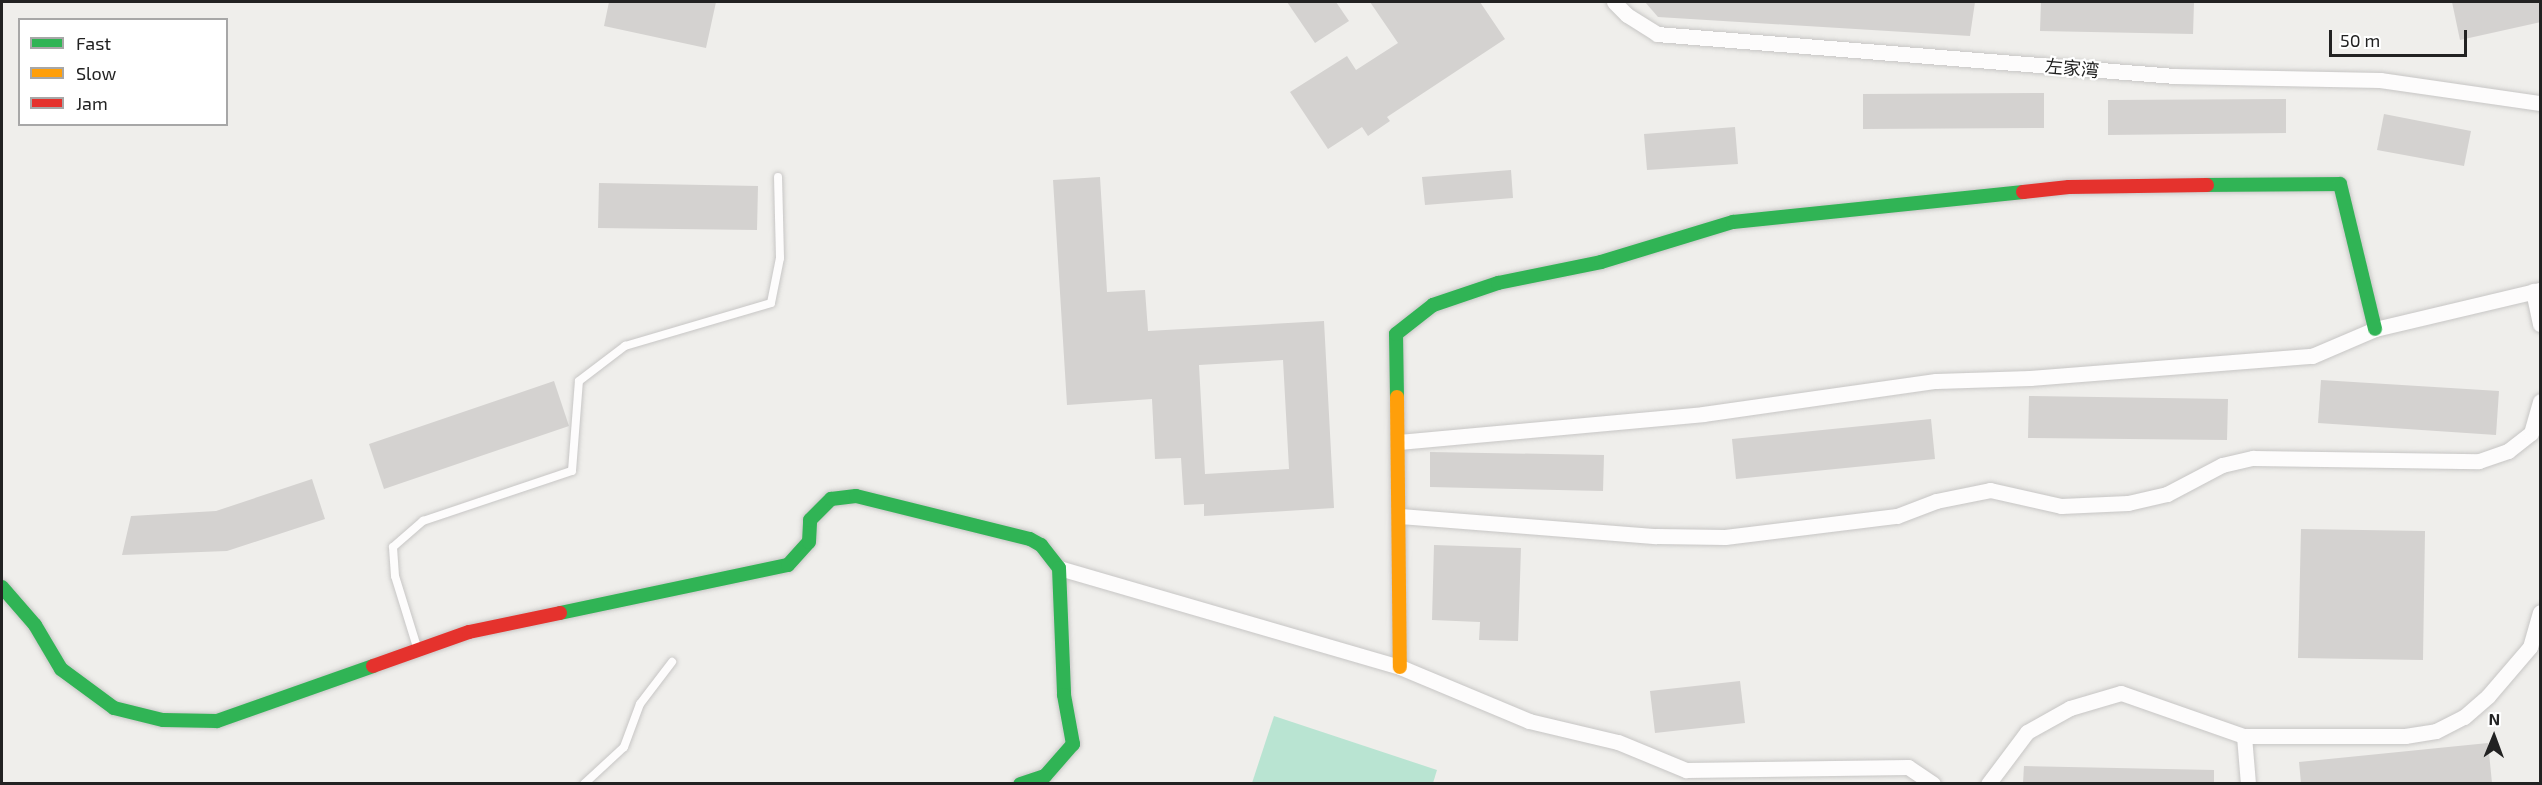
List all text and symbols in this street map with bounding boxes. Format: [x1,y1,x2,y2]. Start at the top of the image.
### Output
legend [18,18,228,126]
scale bar [2332,18,2470,56]
text: 50 m [2340,29,2380,51]
text: Fast [76,32,111,54]
street label: 左家湾 [2044,55,2100,81]
text: Slow [76,62,116,84]
text: Jam [76,92,108,114]
north arrow [2464,707,2524,767]
text: N [2488,709,2500,728]

